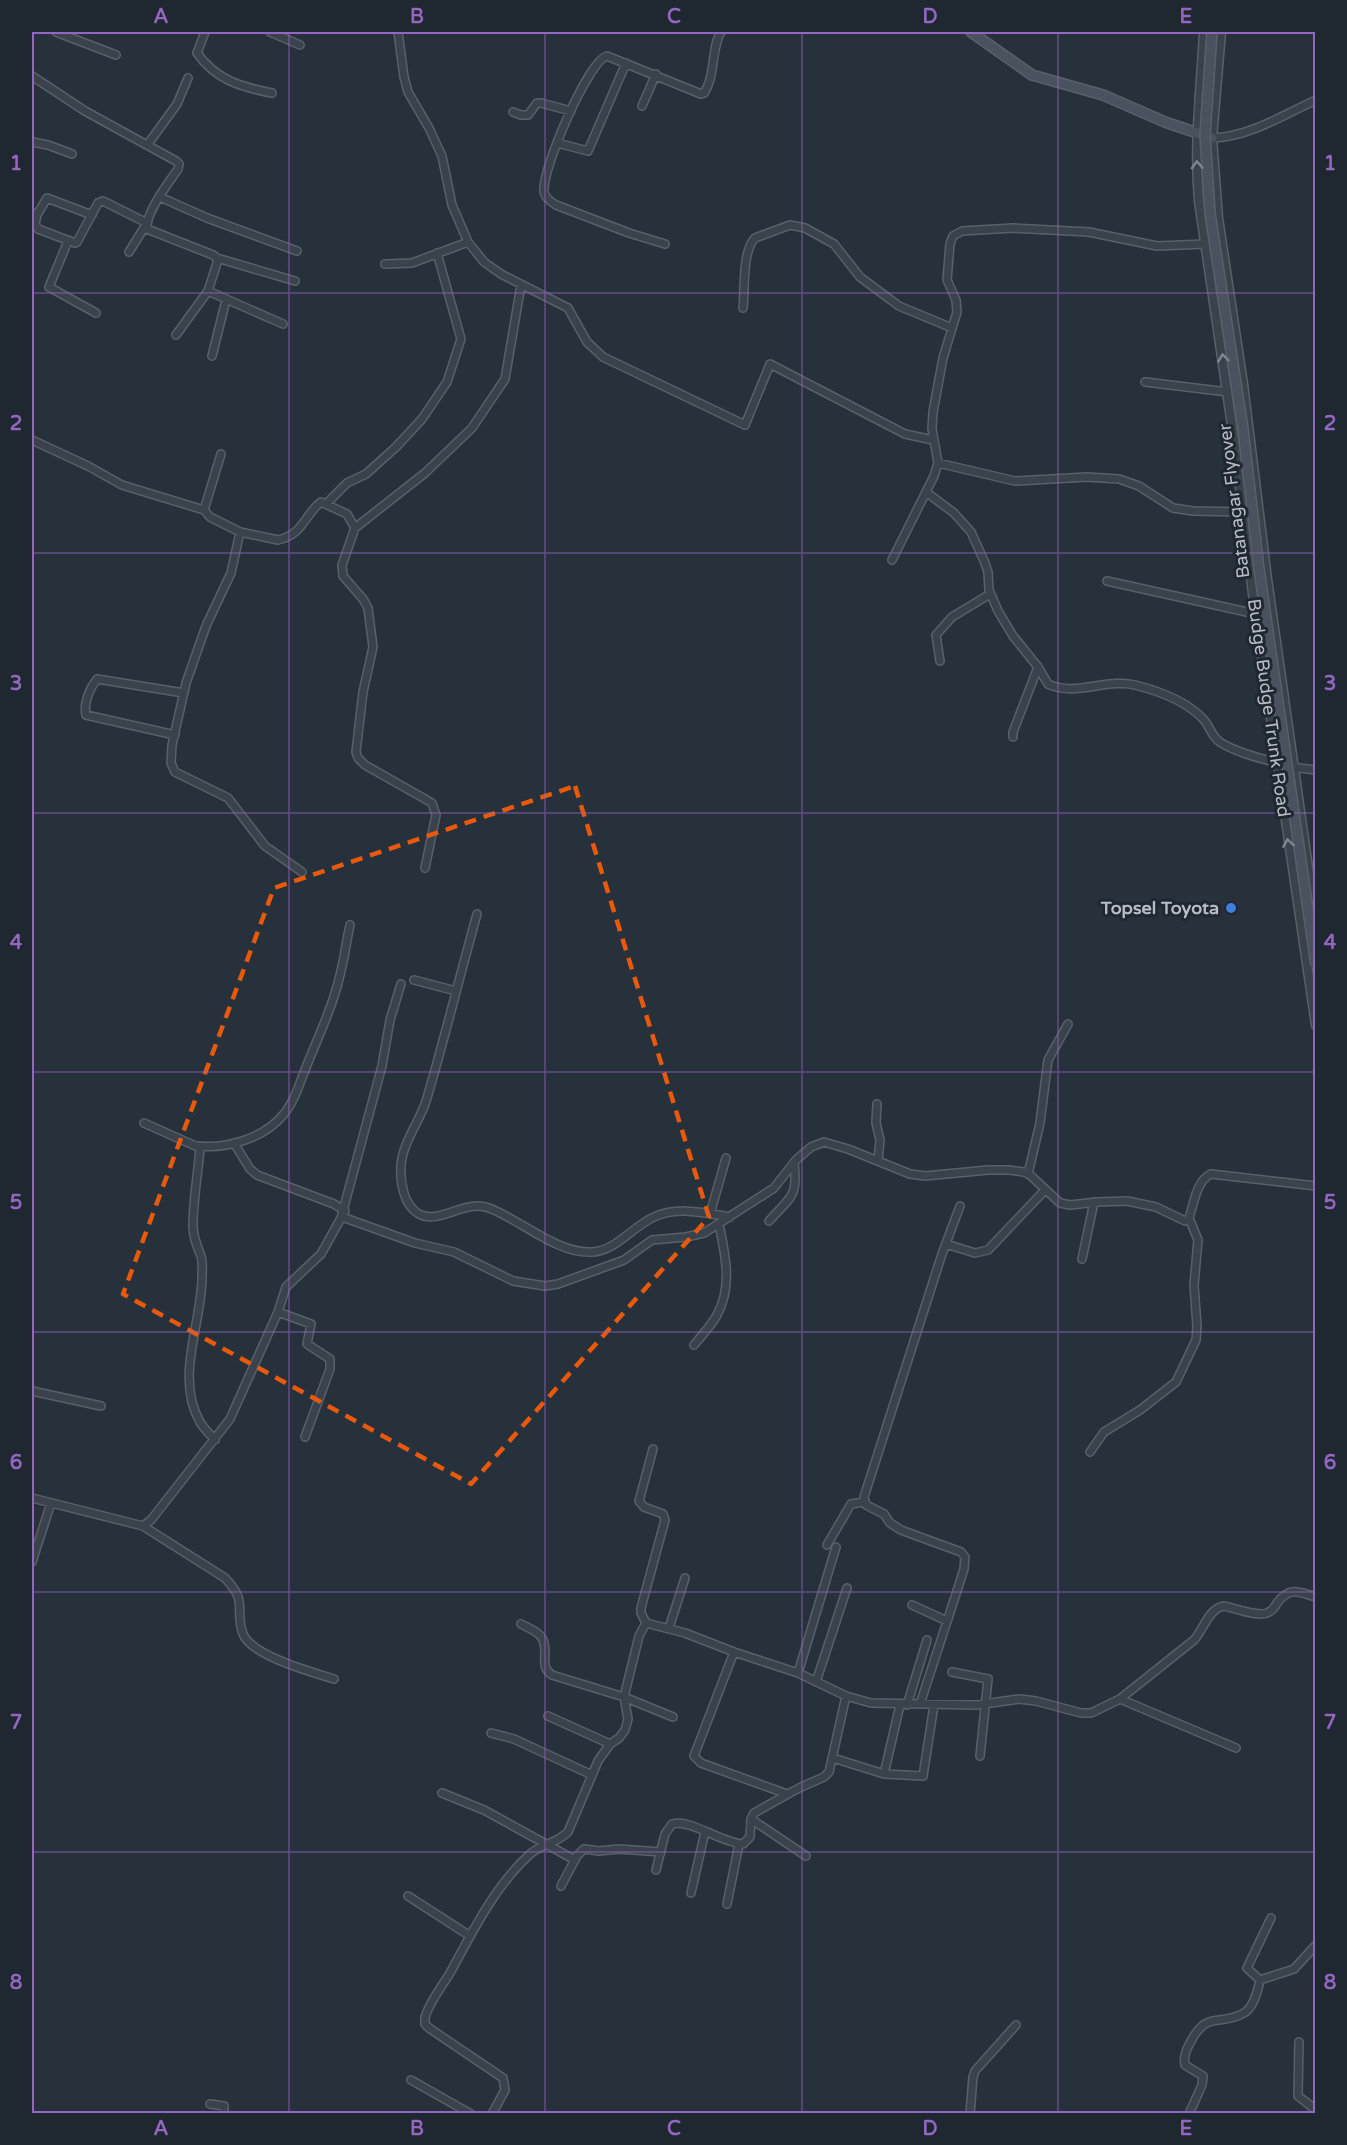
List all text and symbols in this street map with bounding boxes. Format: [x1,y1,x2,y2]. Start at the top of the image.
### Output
text: A [154,5,169,29]
text: B [410,5,424,29]
text: C [667,5,681,29]
text: D [922,5,938,29]
text: E [1180,5,1193,29]
text: 1 [10,152,22,176]
text: 1 [1324,152,1336,176]
one-way arrow [1190,161,1203,170]
one-way arrow [1217,354,1229,363]
text: 2 [10,412,22,436]
text: 2 [1324,412,1336,436]
street label: Batanagar Flyover [1214,422,1254,580]
street label: Budge Budge Trunk Road [1243,597,1295,819]
text: 3 [10,672,22,696]
text: 3 [1324,672,1336,696]
one-way arrow [1283,838,1295,848]
place label: Topsel Toyota [1100,897,1219,919]
marker: Topsel Toyota [1224,901,1238,915]
text: 4 [10,931,23,955]
text: 4 [1324,931,1337,955]
text: 5 [10,1191,22,1215]
text: 5 [1324,1191,1336,1215]
text: 6 [10,1451,22,1475]
text: 6 [1324,1451,1336,1475]
text: 7 [10,1711,22,1735]
text: 7 [1324,1711,1336,1735]
text: 8 [10,1971,22,1995]
text: 8 [1324,1971,1336,1995]
text: A [154,2117,169,2141]
text: B [410,2117,424,2141]
text: C [667,2117,681,2141]
text: D [922,2117,938,2141]
text: E [1180,2117,1193,2141]

